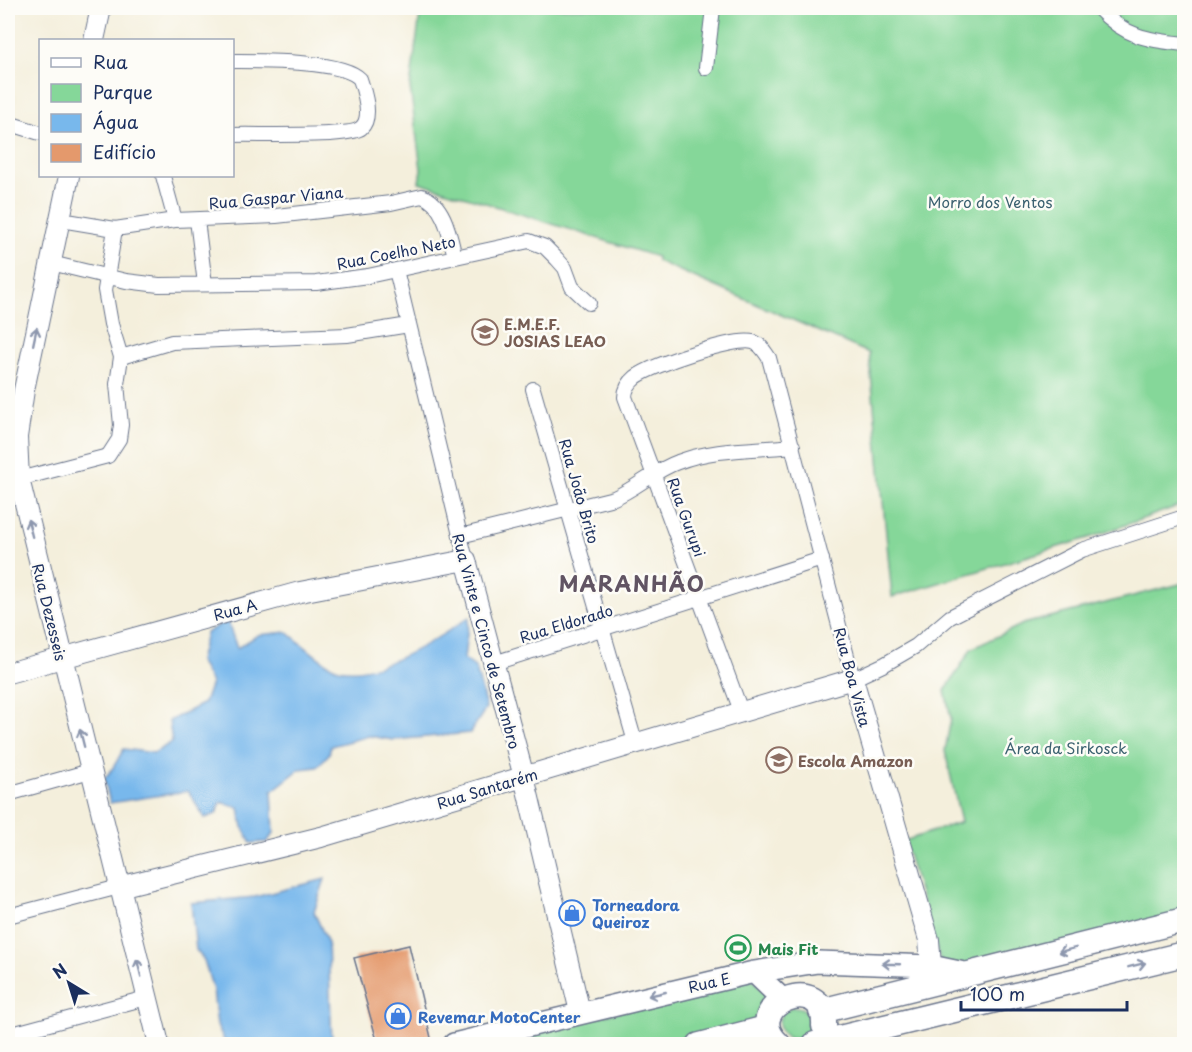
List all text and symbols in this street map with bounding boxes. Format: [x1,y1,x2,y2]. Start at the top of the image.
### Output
legend [39,39,234,177]
text: Rua [93,48,128,75]
text: Parque [93,78,153,105]
text: Água [93,108,139,135]
text: Edifício [93,138,156,165]
street label: Rua Gaspar Viana [208,180,345,214]
park label: Morro dos Ventos [928,190,1052,213]
street label: Rua Coelho Neto [335,229,457,275]
place label: E.M.E.F. JOSIAS LEAO [504,312,606,352]
school or university icon: E.M.E.F. JOSIAS LEAO [470,317,500,347]
one-way arrow [30,327,42,346]
street label: Rua João Brito [554,436,606,546]
street label: Rua Gurupi [662,474,712,560]
one-way arrow [23,519,35,538]
street label: Rua Vinte e Cinco de Setembro [447,531,527,751]
street label: Rua Dezesseis [27,561,73,663]
district label: MARANHÃO [559,567,705,599]
street label: Rua A [211,592,259,626]
street label: Rua Eldorado [517,598,615,648]
street label: Rua Boa Vista [829,625,877,730]
one-way arrow [75,728,87,747]
park label: Área da Sirkosck [1005,736,1127,759]
school or university icon: Escola Amazon [764,745,794,775]
place label: Escola Amazon [798,749,913,772]
street label: Rua Santarém [434,762,540,814]
place label: Torneadora Queiroz [592,893,681,933]
shop icon: Torneadora Queiroz [557,898,587,928]
sports icon: Mais Fit [723,933,753,963]
place label: Mais Fit [758,937,818,960]
one-way arrow [1058,944,1077,956]
north arrow [39,953,99,1013]
text: N [47,957,72,984]
one-way arrow [132,958,144,977]
one-way arrow [881,959,901,970]
one-way arrow [1127,959,1146,971]
street label: Rua E [686,966,732,998]
scale bar [961,974,1128,1012]
text: 100 m [970,980,1025,1007]
one-way arrow [648,989,667,1001]
shop icon: Revemar MotoCenter [383,1001,413,1031]
place label: Revemar MotoCenter [418,1005,581,1028]

